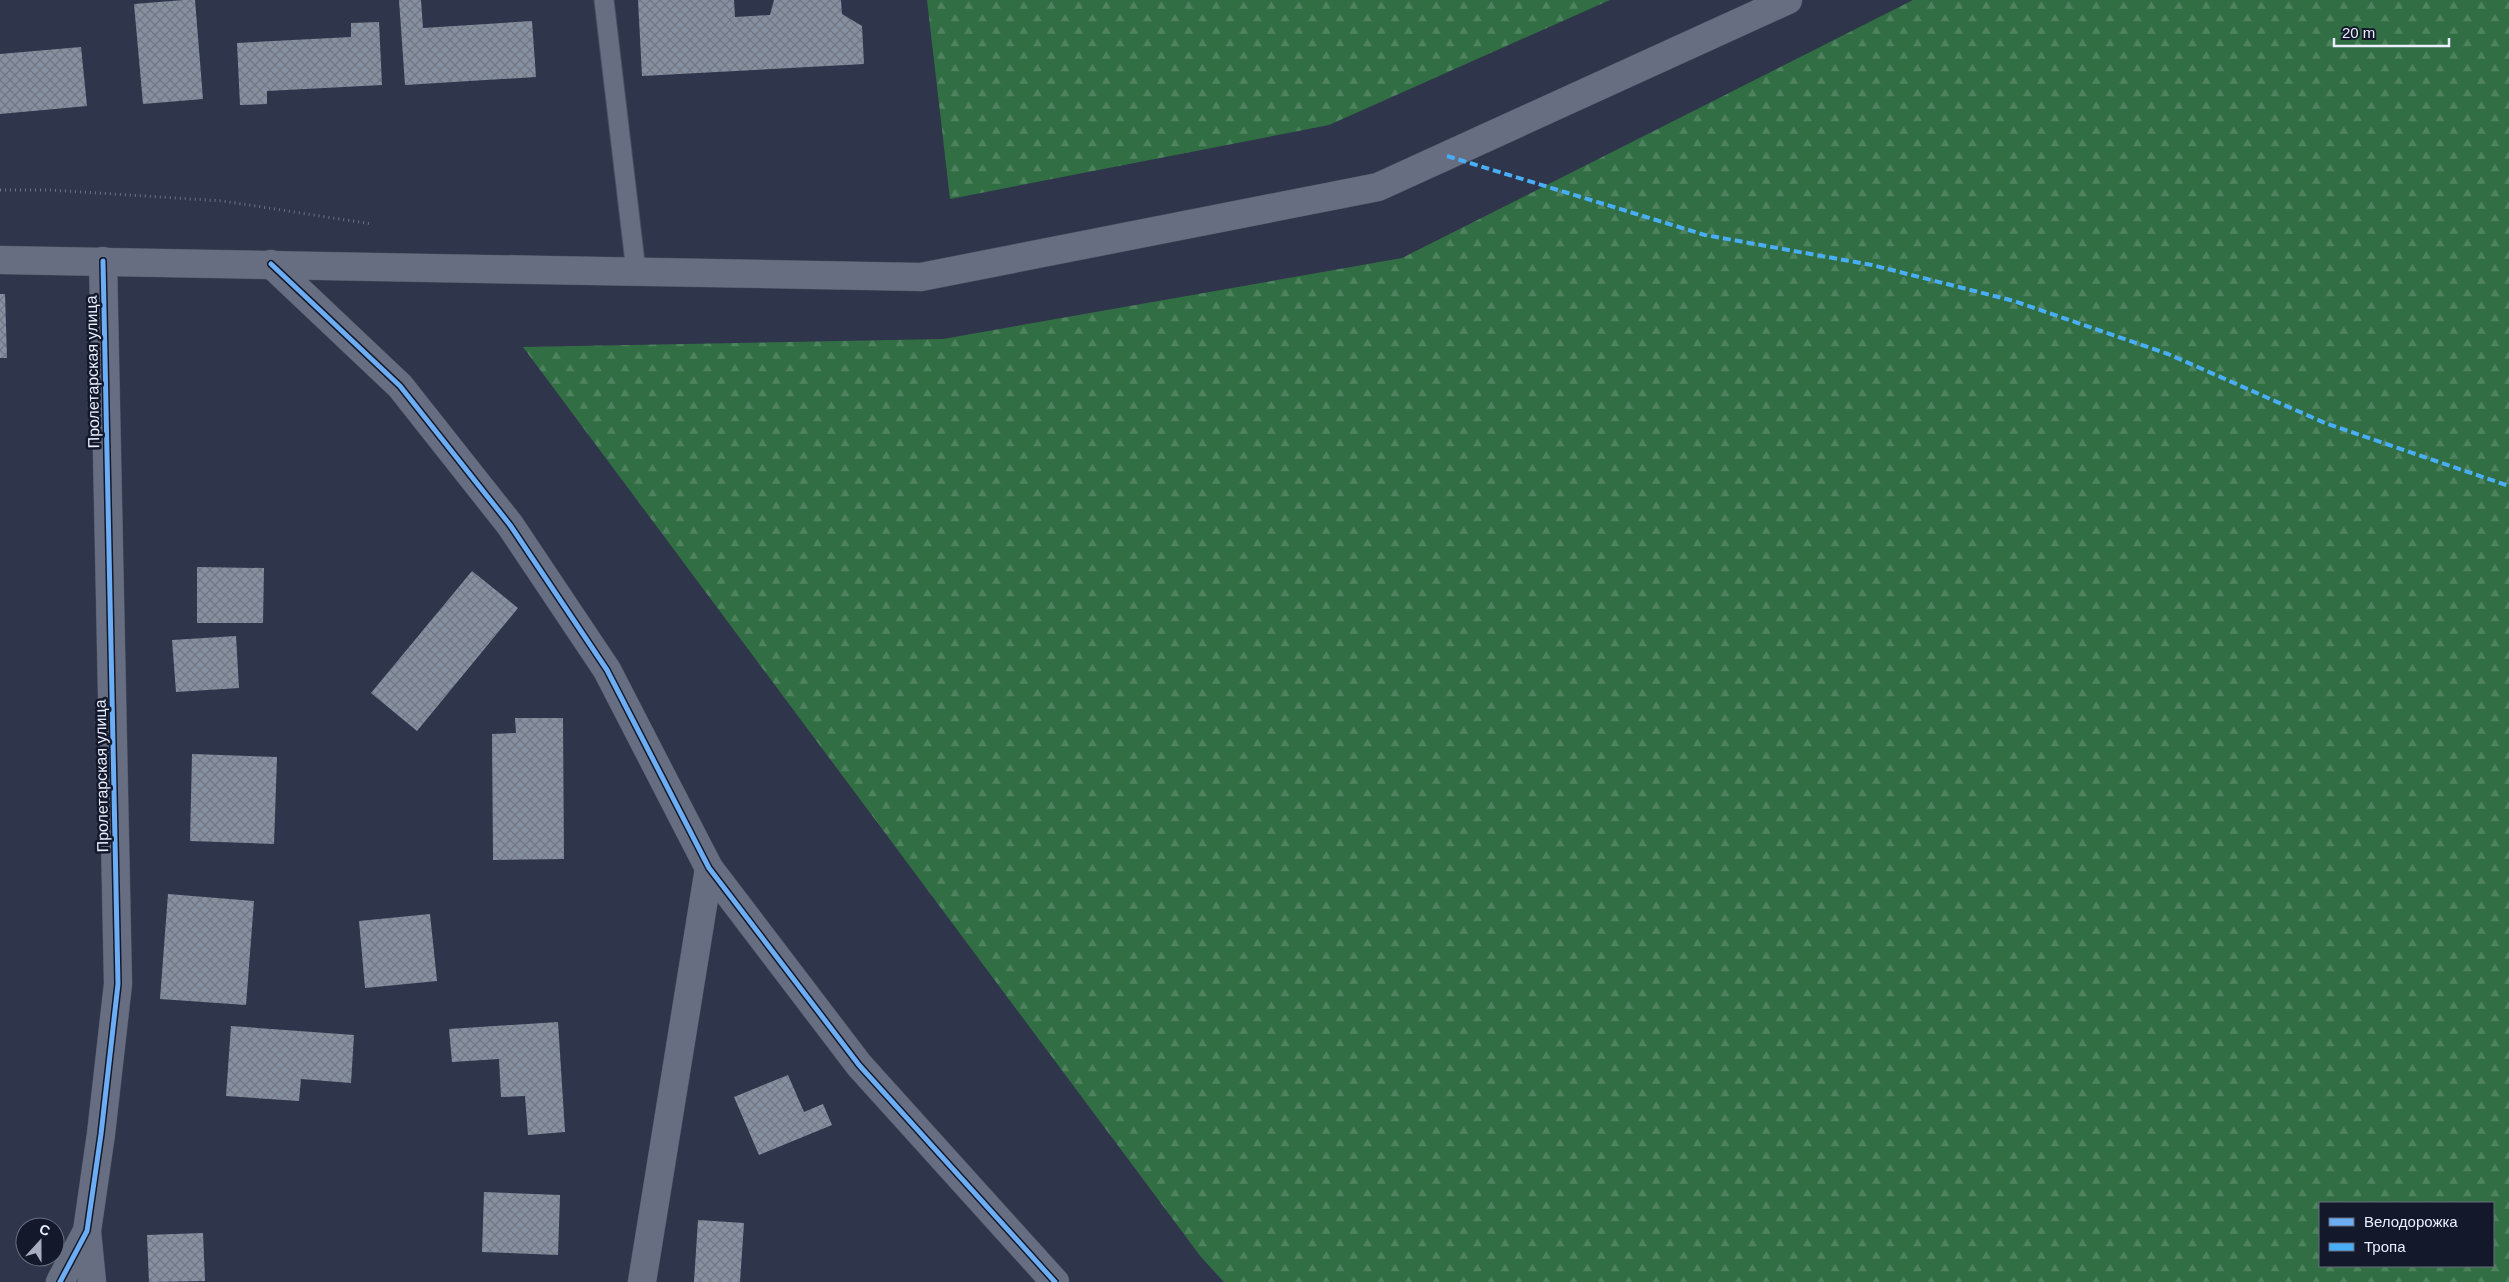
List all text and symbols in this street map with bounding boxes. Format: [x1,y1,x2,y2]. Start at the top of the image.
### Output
scale bar [2334,15,2449,47]
text: 20 m [2342,24,2375,41]
street label: Пролетарская улица [83,295,102,449]
street label: Пролетарская улица [92,699,111,853]
legend [2319,1202,2494,1267]
text: Велодорожка [2364,1213,2458,1230]
north arrow [15,1217,65,1267]
text: С [37,1221,52,1239]
text: Тропа [2364,1238,2406,1255]

